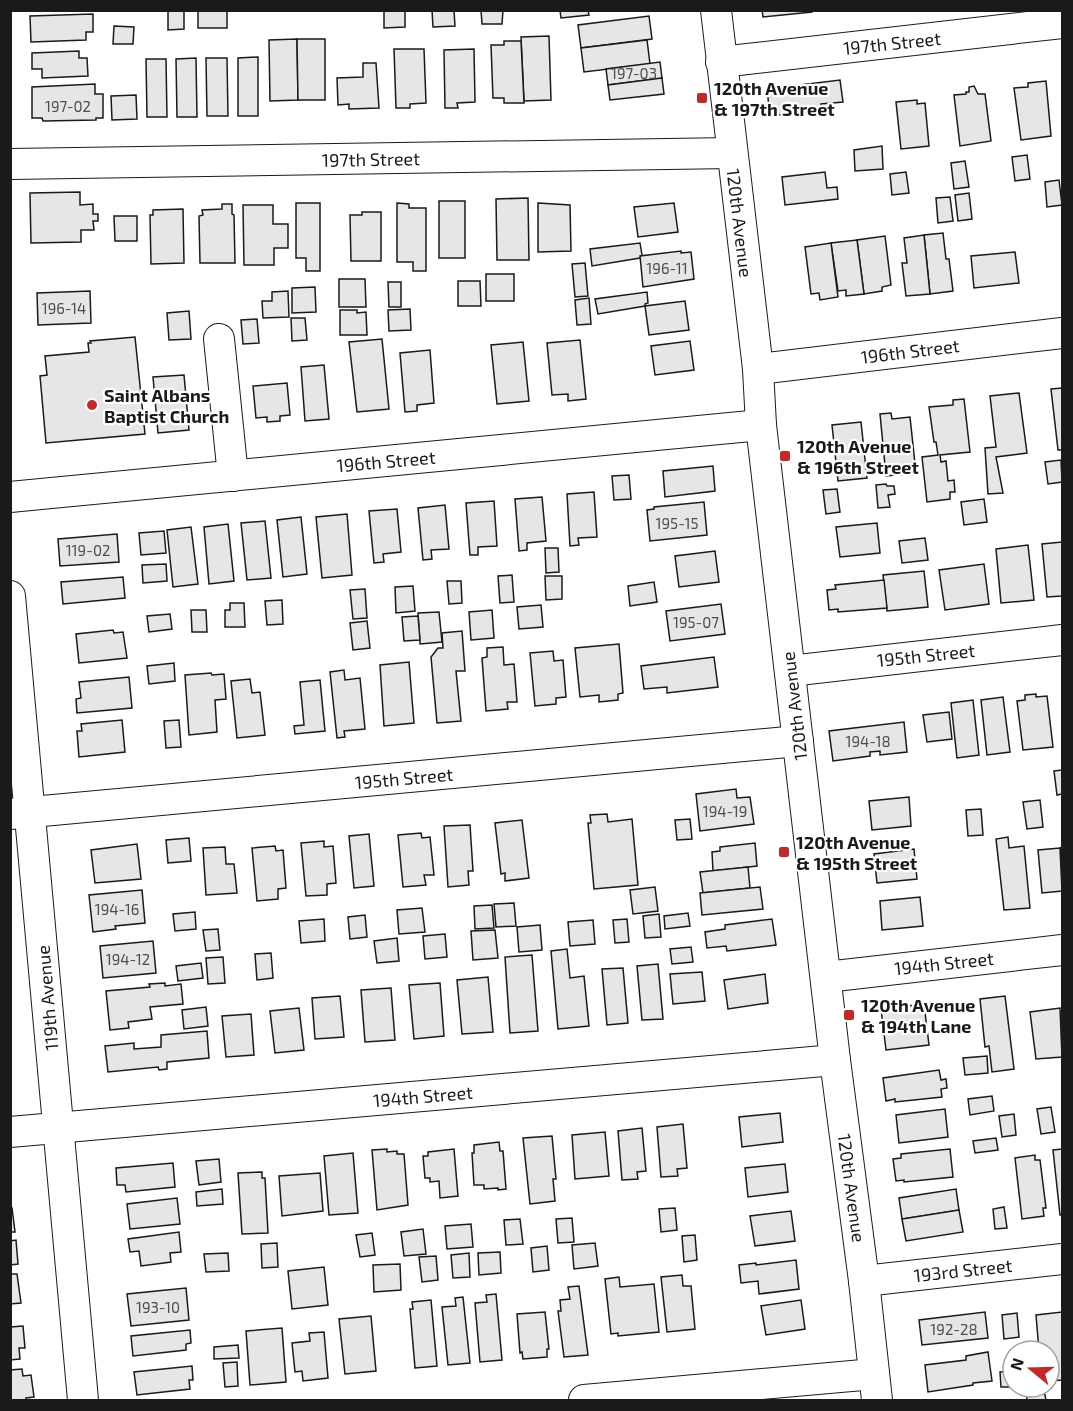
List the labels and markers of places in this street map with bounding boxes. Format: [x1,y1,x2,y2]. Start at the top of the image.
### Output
place label: 120th Avenue & 197th Street [714,77,835,120]
marker: 120th Avenue & 197th Street [695,91,709,105]
place label: Saint Albans Baptist Church [104,384,229,427]
marker: Saint Albans Baptist Church [85,398,99,412]
place label: 120th Avenue & 196th Street [797,435,919,478]
marker: 120th Avenue & 196th Street [778,449,792,463]
place label: 120th Avenue & 195th Street [796,831,918,874]
marker: 120th Avenue & 195th Street [777,845,791,859]
place label: 120th Avenue & 194th Lane [861,994,975,1037]
marker: 120th Avenue & 194th Lane [842,1008,856,1022]

